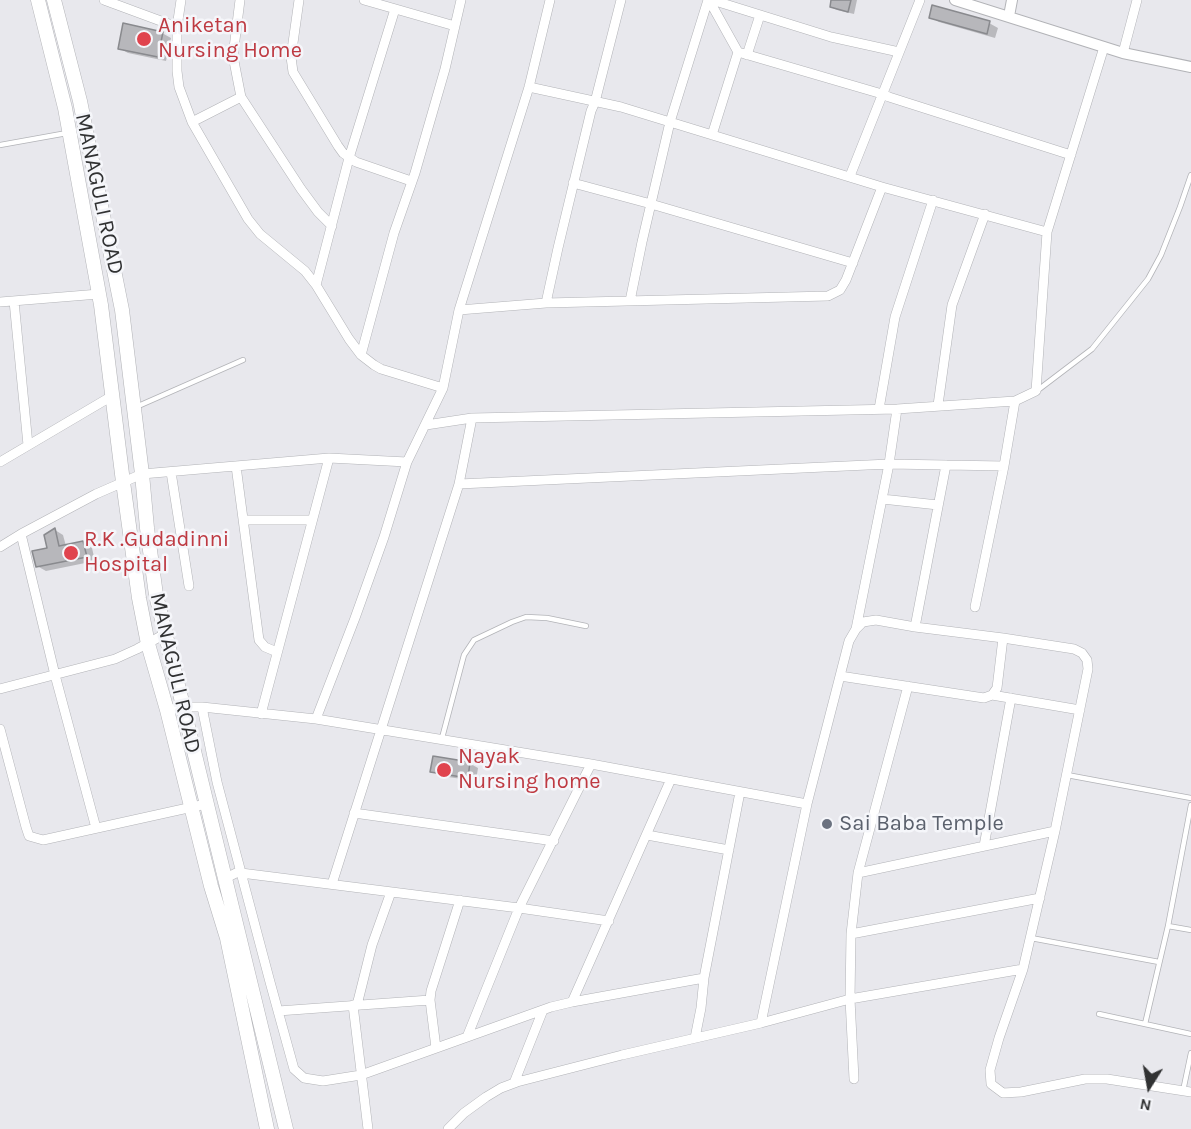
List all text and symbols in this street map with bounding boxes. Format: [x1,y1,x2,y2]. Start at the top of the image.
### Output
place label: Aniketan Nursing Home [158,13,302,64]
marker: Aniketan Nursing Home [135,30,153,48]
street label: MANAGULI ROAD [69,111,129,277]
place label: R.K .Gudadinni Hospital [84,527,229,578]
marker: R.K .Gudadinni Hospital [62,544,80,562]
street label: MANAGULI ROAD [144,590,206,756]
place label: Nayak Nursing home [458,744,601,796]
marker: Nayak Nursing home [435,761,453,779]
place label: Sai Baba Temple [839,811,1004,837]
marker: Sai Baba Temple [820,817,834,831]
north arrow [1119,1057,1179,1117]
text: N [1138,1095,1153,1116]

